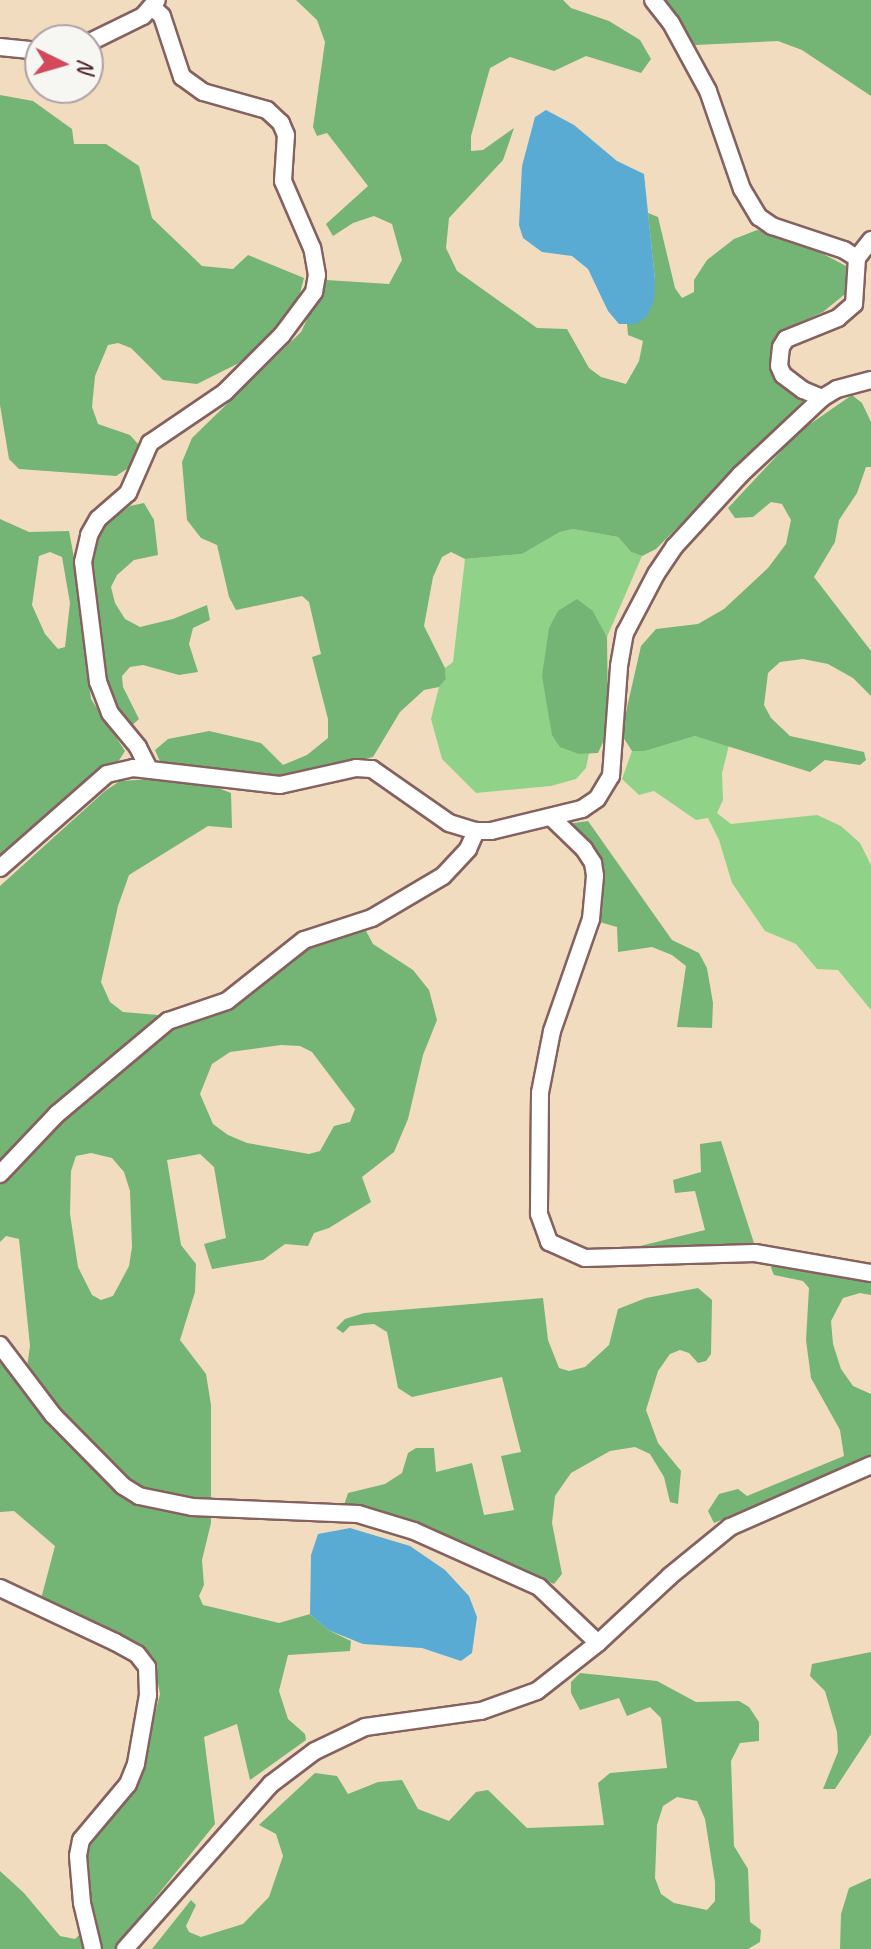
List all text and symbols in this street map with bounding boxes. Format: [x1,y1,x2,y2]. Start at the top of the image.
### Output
north arrow [24,24,104,104]
text: N [71,58,100,74]

